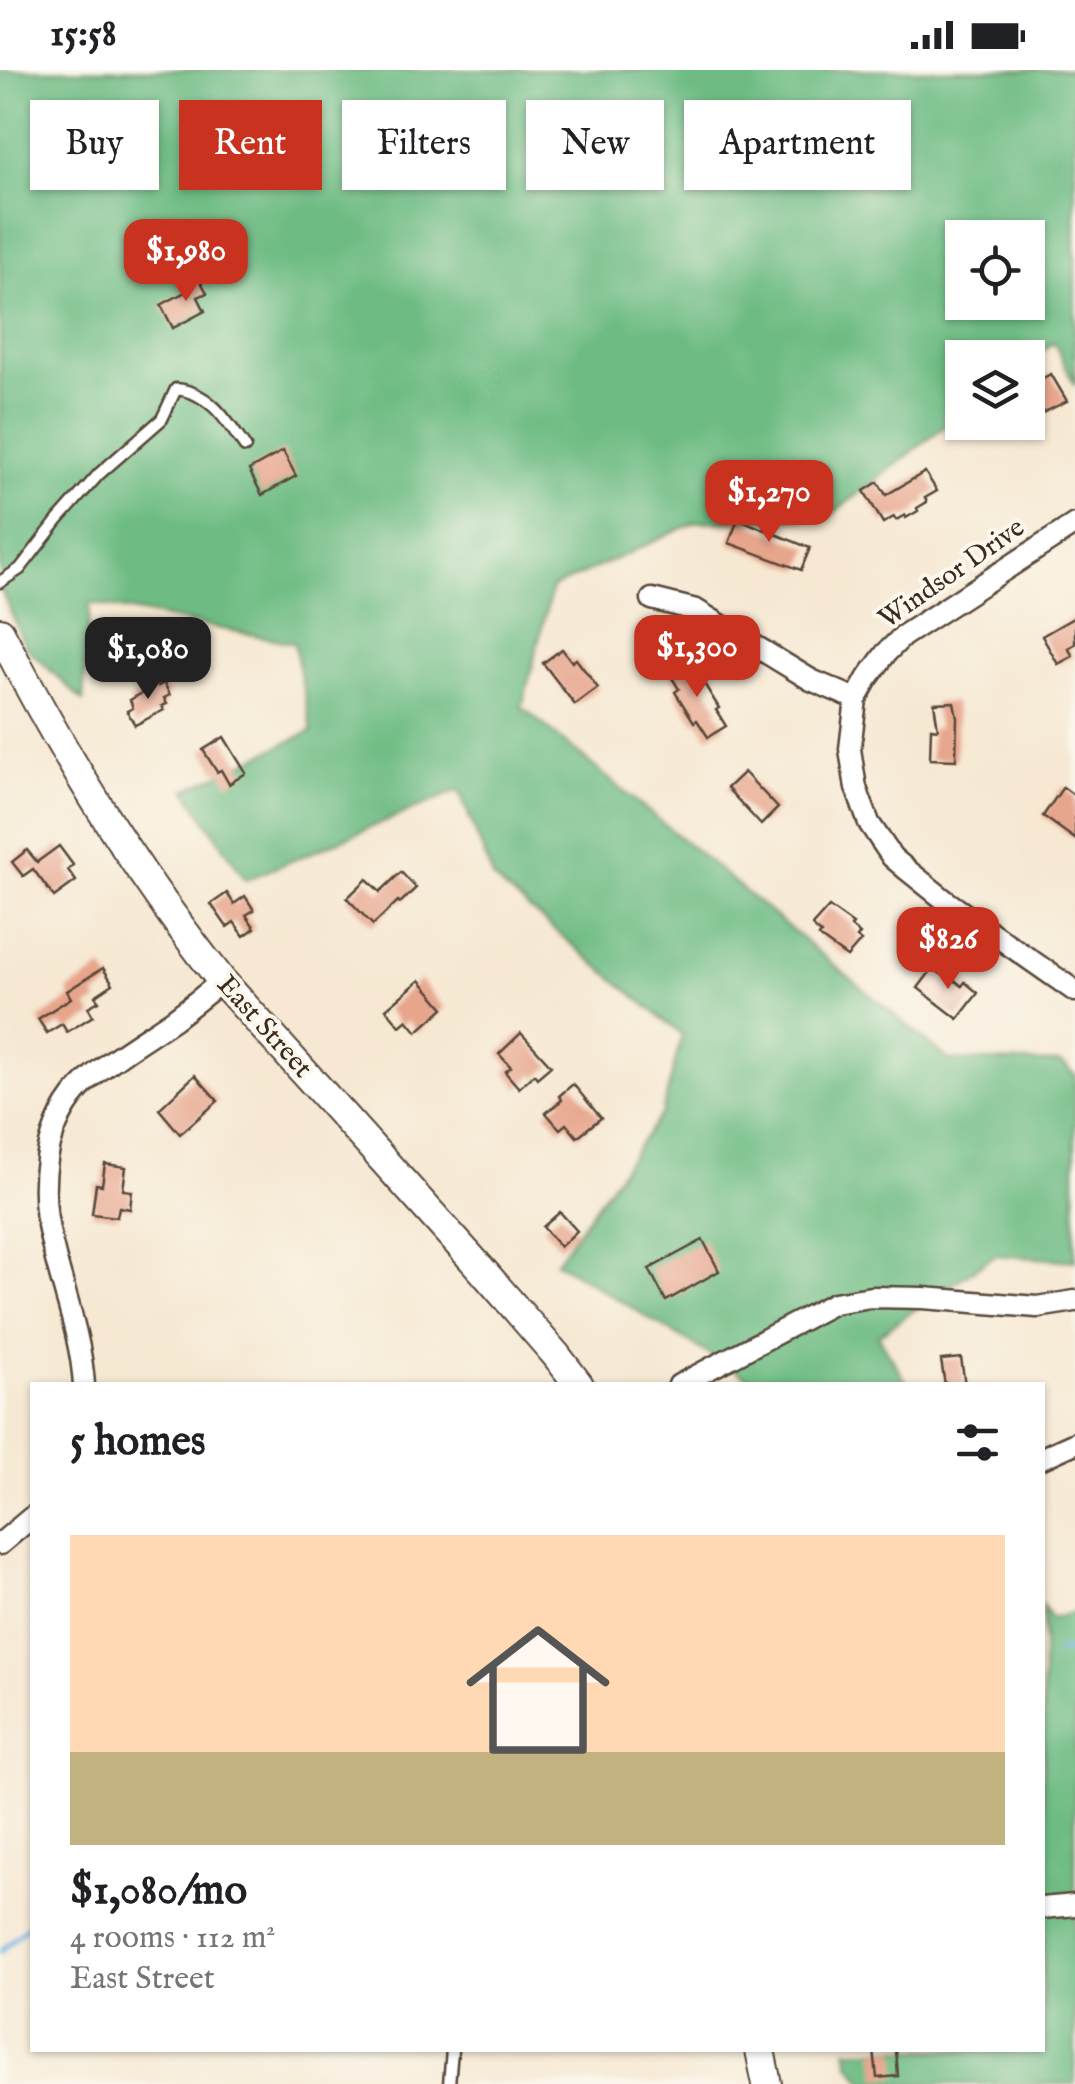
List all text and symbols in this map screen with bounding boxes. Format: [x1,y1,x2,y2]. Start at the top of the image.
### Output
text: 15:58 [50,11,117,59]
chip: Buy [30,100,159,190]
chip: Rent [179,100,322,190]
chip: Filters [342,100,506,190]
chip: New [526,100,664,190]
chip: Apartment [684,100,911,190]
pin: $1,980 [105,219,267,304]
map controls [945,220,1045,440]
button: locate [945,220,1045,320]
text: $1,980 [146,231,226,272]
button: layers [945,340,1045,440]
pin: $1,270 [688,460,850,545]
text: $1,270 [727,472,811,513]
street label: Windsor Drive [872,511,1032,637]
pin: $1,300 [616,615,778,700]
pin: $1,080 [67,617,229,702]
text: $1,300 [656,627,738,668]
text: $1,080 [107,629,189,670]
pin: $826 [889,907,1007,992]
text: $826 [919,919,977,960]
street label: East Street [209,968,320,1086]
icon: filters [950,1415,1005,1470]
text: 5 homes [70,1416,206,1469]
icon: home [448,1600,628,1780]
text: $1,080/mo [70,1865,247,1918]
text: 4 rooms · 112 m² [70,1918,275,1959]
text: East Street [70,1959,215,2000]

